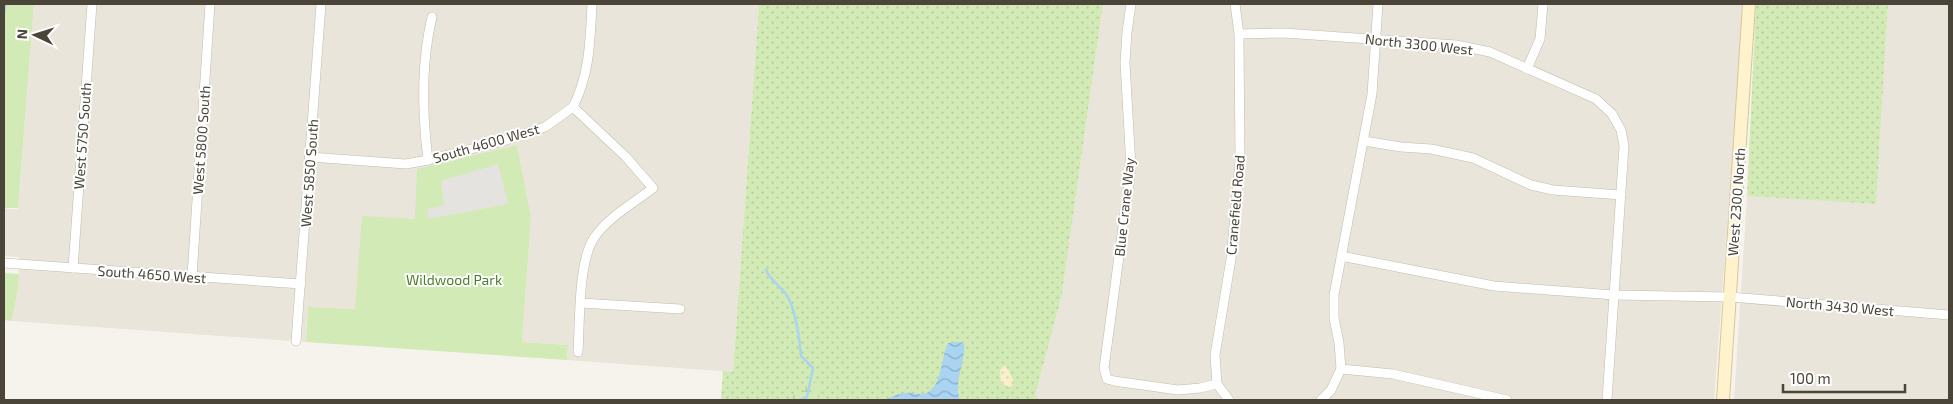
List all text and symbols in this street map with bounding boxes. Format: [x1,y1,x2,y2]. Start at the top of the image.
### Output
north arrow [10,10,60,60]
text: N [13,28,30,40]
street label: North 3300 West [1364,30,1474,58]
street label: West 5750 South [70,82,94,190]
street label: West 5800 South [189,85,213,195]
street label: West 5850 South [297,118,321,228]
street label: South 4600 West [431,120,541,166]
street label: West 2300 North [1724,147,1748,257]
street label: Cranefield Road [1222,154,1248,256]
street label: Blue Crane Way [1110,156,1138,257]
street label: South 4650 West [97,262,207,286]
park label: Wildwood Park [406,271,502,288]
street label: North 3430 West [1785,293,1895,319]
scale bar [1783,362,1906,394]
text: 100 m [1790,369,1831,387]

